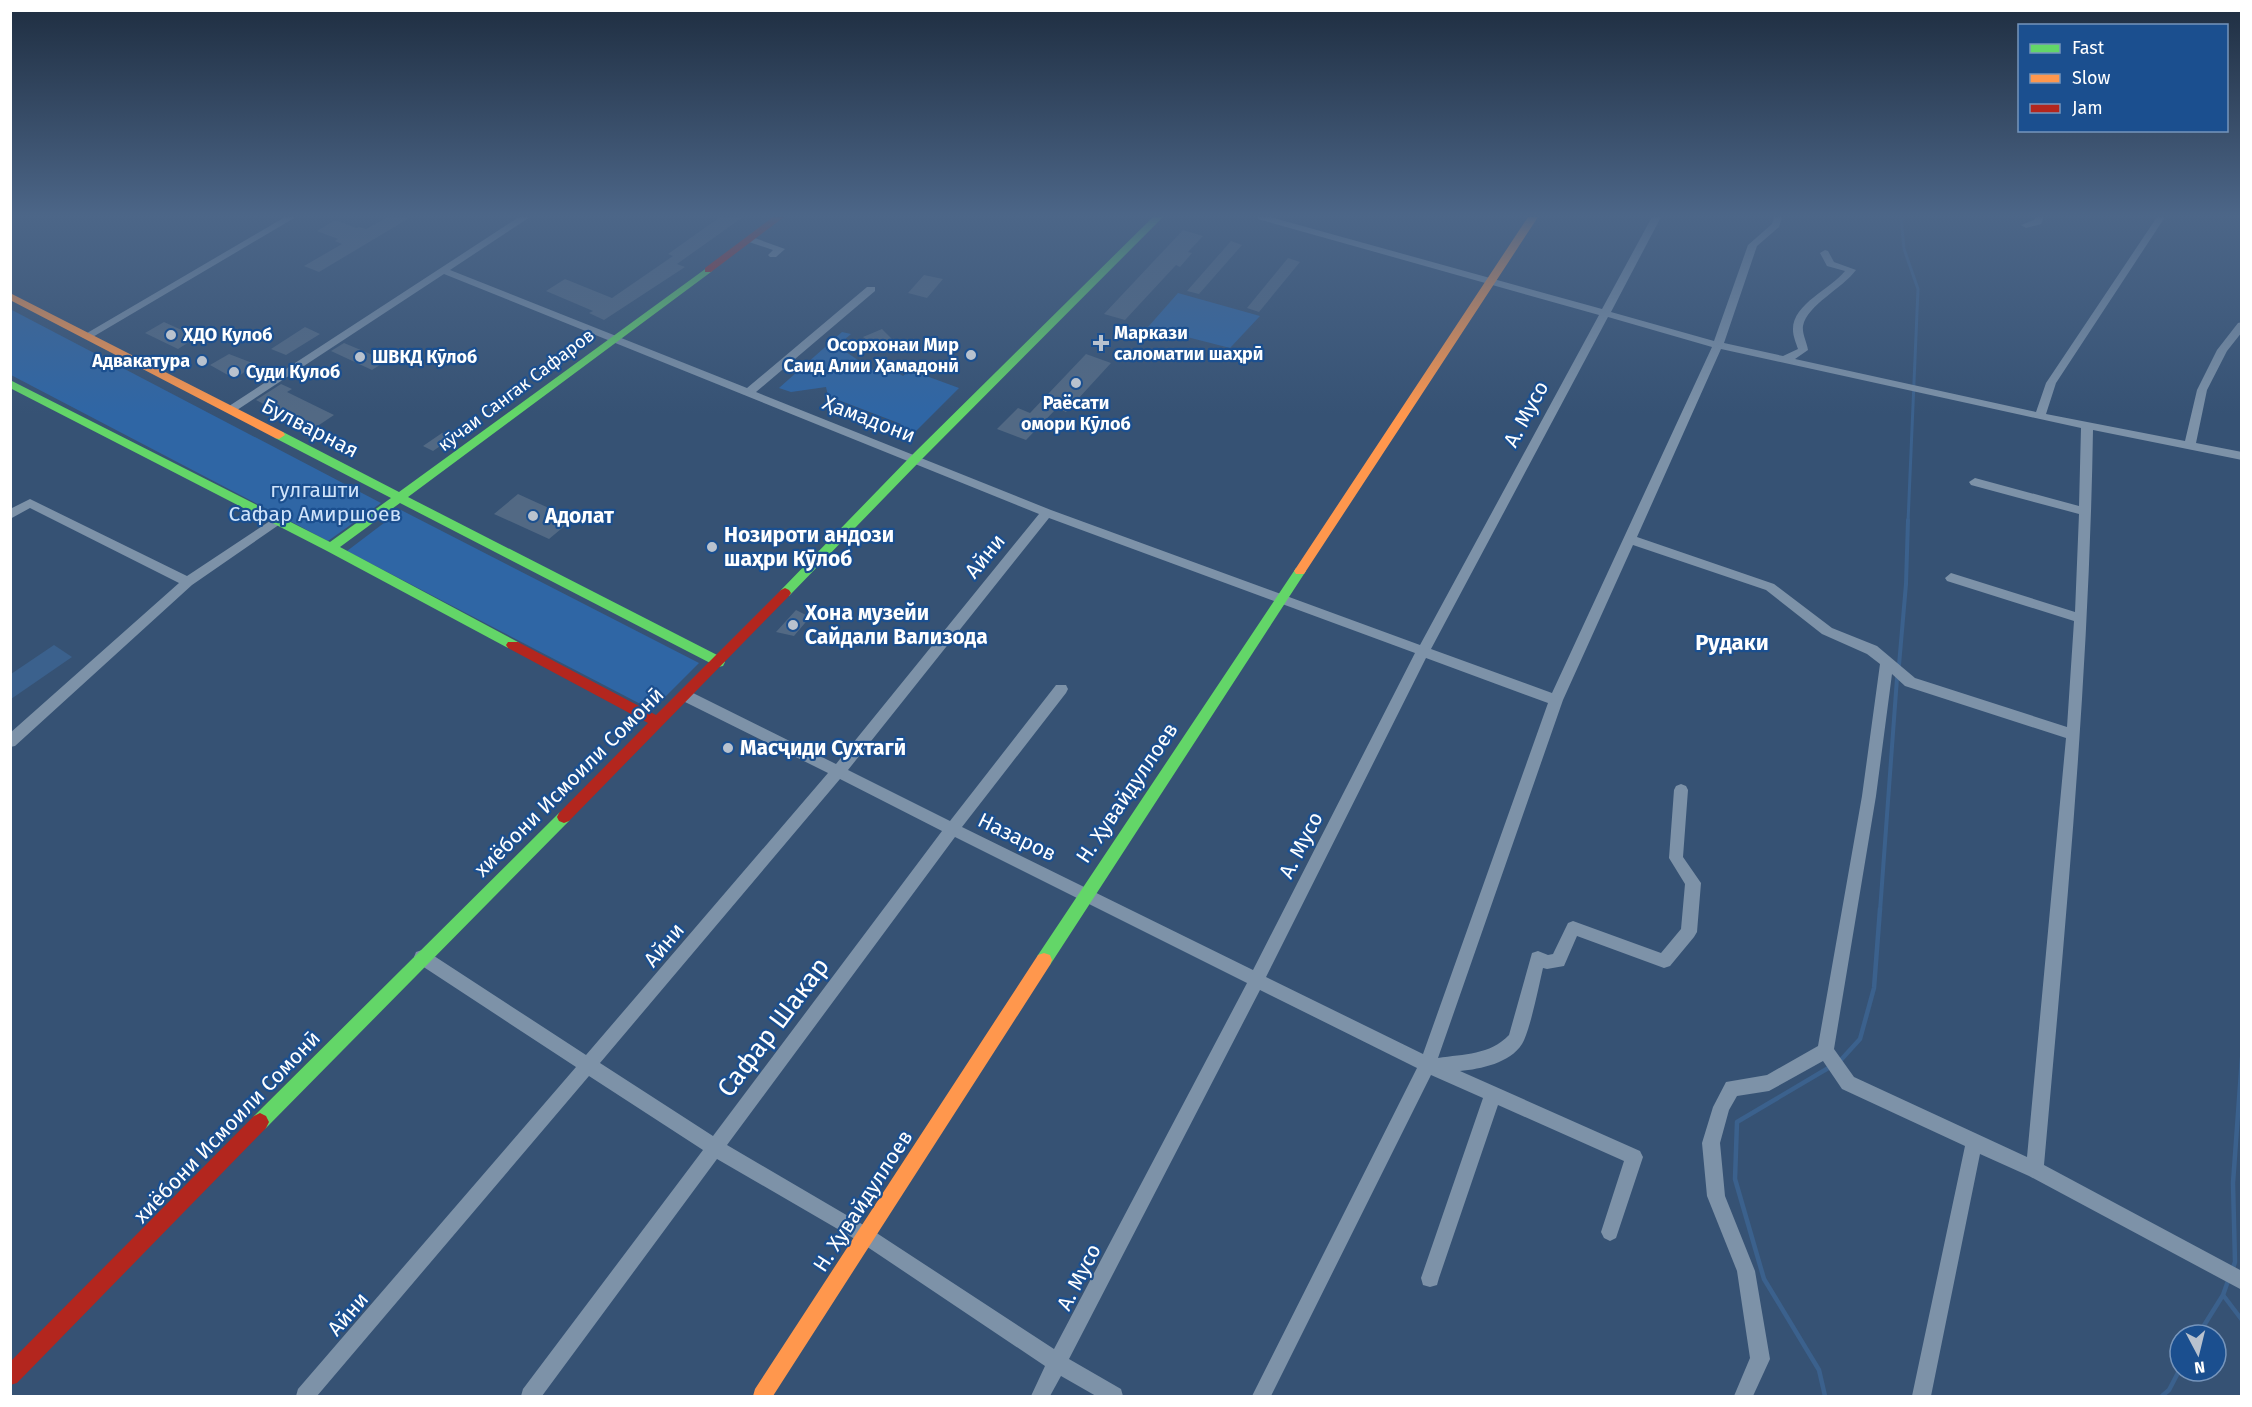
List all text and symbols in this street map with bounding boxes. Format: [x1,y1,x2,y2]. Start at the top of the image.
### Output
legend [2018,24,2228,132]
text: Fast [2072,37,2105,59]
text: Slow [2072,67,2111,89]
text: Jam [2072,97,2103,119]
place label: Маркази саломатии шаҳрӣ [1114,322,1263,365]
place label: ХДО Кулоб [182,324,273,346]
street label: кӯчаи Сангак Сафаров [433,324,599,456]
marker: ХДО Кулоб [164,328,178,342]
place label: Осорхонаи Мир Саид Алии Ҳамадонӣ [784,334,959,377]
marker: Маркази саломатии шаҳрӣ [1092,334,1110,352]
place label: ШВКД Кӯлоб [372,346,477,368]
marker: Осорхонаи Мир Саид Алии Ҳамадонӣ [964,348,978,362]
place label: Адвакатура [91,350,190,372]
marker: ШВКД Кӯлоб [353,350,367,364]
marker: Адвакатура [195,354,209,368]
place label: Суди Кулоб [246,361,340,383]
marker: Суди Кулоб [227,365,241,379]
marker: Раёсати омори Кӯлоб [1069,376,1083,390]
street label: А. Мусо [1498,376,1554,452]
street label: Ҳамадони [819,389,919,449]
place label: Раёсати омори Кӯлоб [1021,392,1131,435]
street label: Булварная [257,393,363,463]
park label: гулгашти Сафар Амиршоев [229,477,401,527]
place label: Адолат [544,503,615,529]
marker: Адолат [526,509,540,523]
place label: Нозироти андози шаҳри Кӯлоб [724,522,894,572]
street label: Айни [959,529,1011,583]
marker: Нозироти андози шаҳри Кӯлоб [705,540,719,554]
place label: Хона музейи Сайдали Вализода [804,600,988,650]
marker: Хона музейи Сайдали Вализода [786,618,800,632]
district label: Рудаки [1695,629,1769,656]
street label: хиёбони Исмоили Сомонӣ [469,682,669,882]
street label: Н. Ҳувайдуллоев [1070,718,1184,868]
place label: Масҷиди Сухтагӣ [740,735,906,761]
marker: Масҷиди Сухтагӣ [721,741,735,755]
street label: Назаров [974,807,1060,867]
street label: А. Мусо [1273,807,1329,883]
street label: Айни [638,918,690,972]
street label: Сафар Шакар [711,951,836,1103]
street label: хиёбони Исмоили Сомонӣ [128,1025,326,1229]
street label: Н. Ҳувайдуллоев [808,1125,918,1277]
street label: А. Мусо [1051,1239,1107,1315]
street label: Айни [322,1287,374,1341]
north arrow [2168,1323,2228,1383]
text: N [2193,1357,2206,1377]

